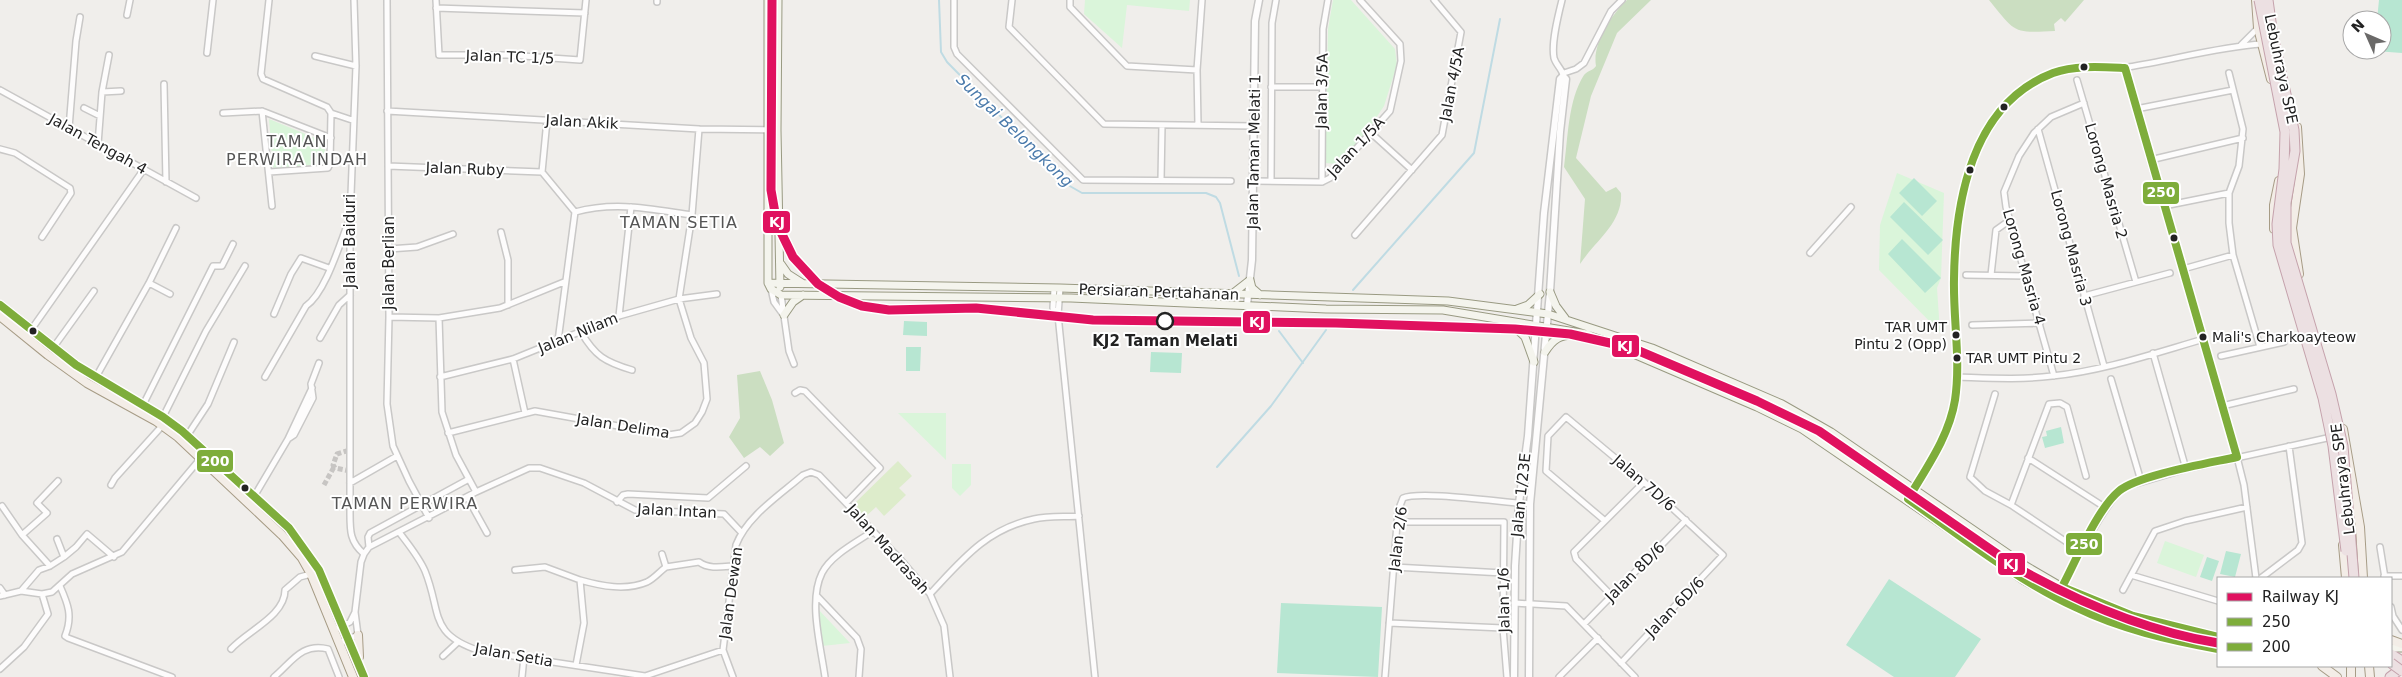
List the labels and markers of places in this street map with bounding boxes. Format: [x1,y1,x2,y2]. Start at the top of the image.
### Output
unlabelled marker [2079,62,2089,72]
unlabelled marker [1999,102,2009,112]
unlabelled marker [1965,165,1975,175]
unlabelled marker [2169,233,2179,243]
marker: KJ2 Taman Melati [1156,312,1174,330]
place label: TAR UMT Pintu 2 (Opp) [1854,319,1947,352]
unlabelled marker [28,326,38,336]
place label: Mali's Charkoayteow [2212,329,2356,345]
marker: TAR UMT Pintu 2 (Opp) [1951,330,1961,340]
place label: KJ2 Taman Melati [1092,332,1238,350]
marker: Mali's Charkoayteow [2198,332,2208,342]
place label: TAR UMT Pintu 2 [1965,350,2081,366]
marker: TAR UMT Pintu 2 [1952,353,1962,363]
unlabelled marker [240,483,250,493]

